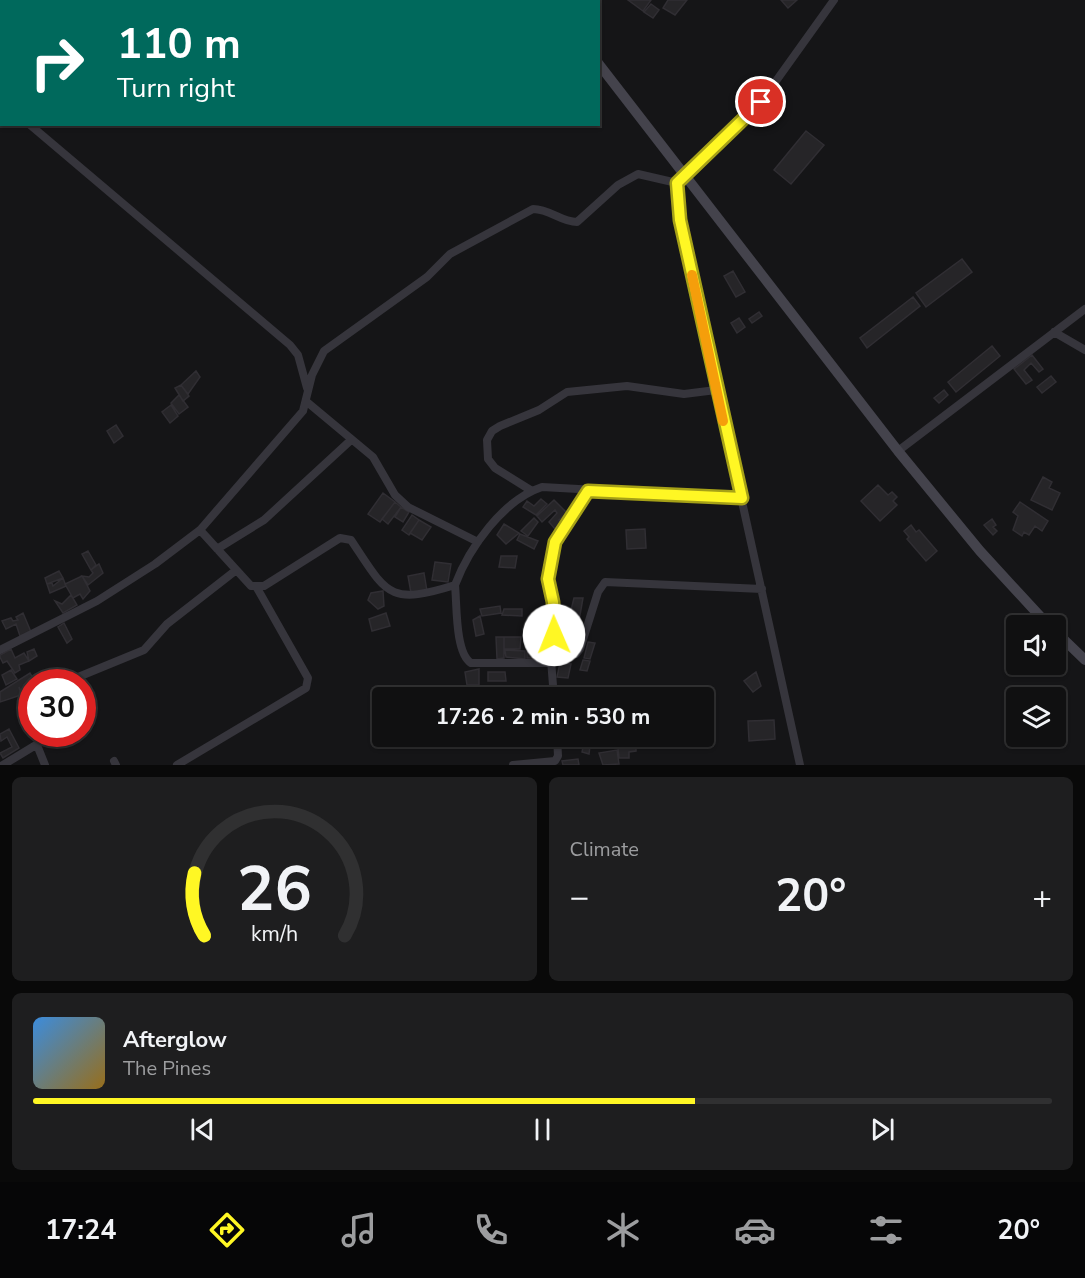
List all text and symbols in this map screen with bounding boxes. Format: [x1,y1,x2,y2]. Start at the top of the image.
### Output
text: 110 m [117,16,241,73]
icon: right [18,24,96,102]
text: Turn right [117,70,235,107]
pin [735,76,786,127]
icon: arrive [744,85,777,118]
position arrow [522,603,586,667]
map controls [1006,615,1066,747]
button: sound [1006,615,1066,675]
speed limit sign: 30 [18,669,96,747]
button: layers [1006,687,1066,747]
text: 17:26 · 2 min · 530 m [436,702,650,732]
text: Climate [570,836,639,863]
text: 26 [237,847,312,932]
text: 20° [775,866,846,927]
text: − [570,875,589,920]
text: + [1032,875,1052,920]
text: km/h [251,919,298,949]
text: Afterglow [123,1025,227,1055]
text: The Pines [123,1055,211,1082]
icon: previous [186,1113,219,1146]
icon: pause [526,1113,559,1146]
icon: next [866,1113,899,1146]
icon: directions [206,1209,248,1251]
icon: music [338,1209,380,1251]
icon: phone [470,1209,512,1251]
icon: climate [602,1209,644,1251]
icon: car [734,1209,776,1251]
icon: filters [865,1209,907,1251]
text: 17:24 [45,1212,116,1249]
text: 20° [997,1212,1040,1249]

